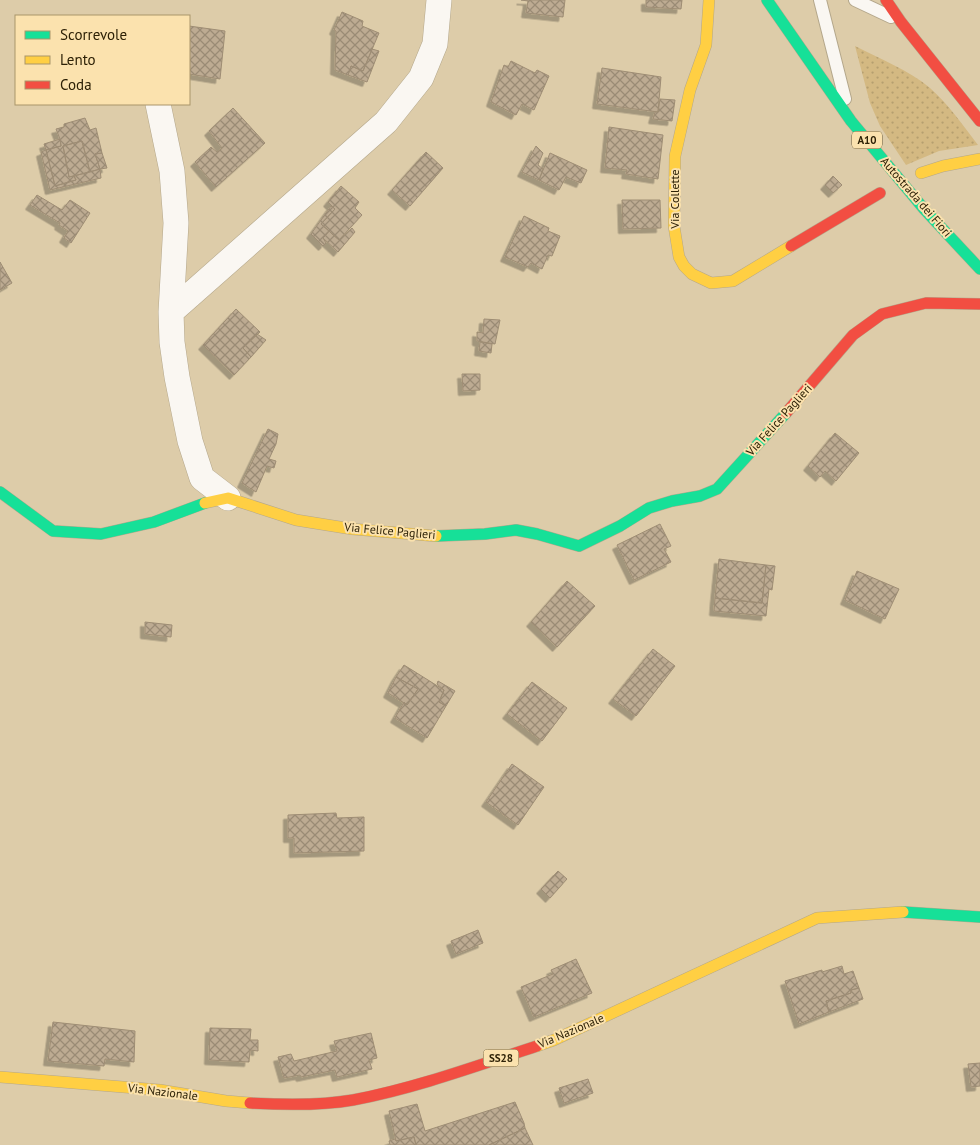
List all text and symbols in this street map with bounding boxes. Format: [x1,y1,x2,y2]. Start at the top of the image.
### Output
legend [15,15,190,105]
text: Scorrevole [60,25,127,44]
text: Lento [60,50,96,69]
text: Coda [60,75,92,94]
road number: A10 [852,132,882,148]
street label: Autostrada dei Fiori [878,154,955,240]
street label: Via Collette [667,169,682,230]
street label: Via Felice Paglieri [742,381,815,459]
street label: Via Felice Paglieri [343,519,436,542]
street label: Via Nazionale [535,1010,606,1052]
road number: SS28 [484,1050,518,1066]
street label: Via Nazionale [126,1080,199,1103]

